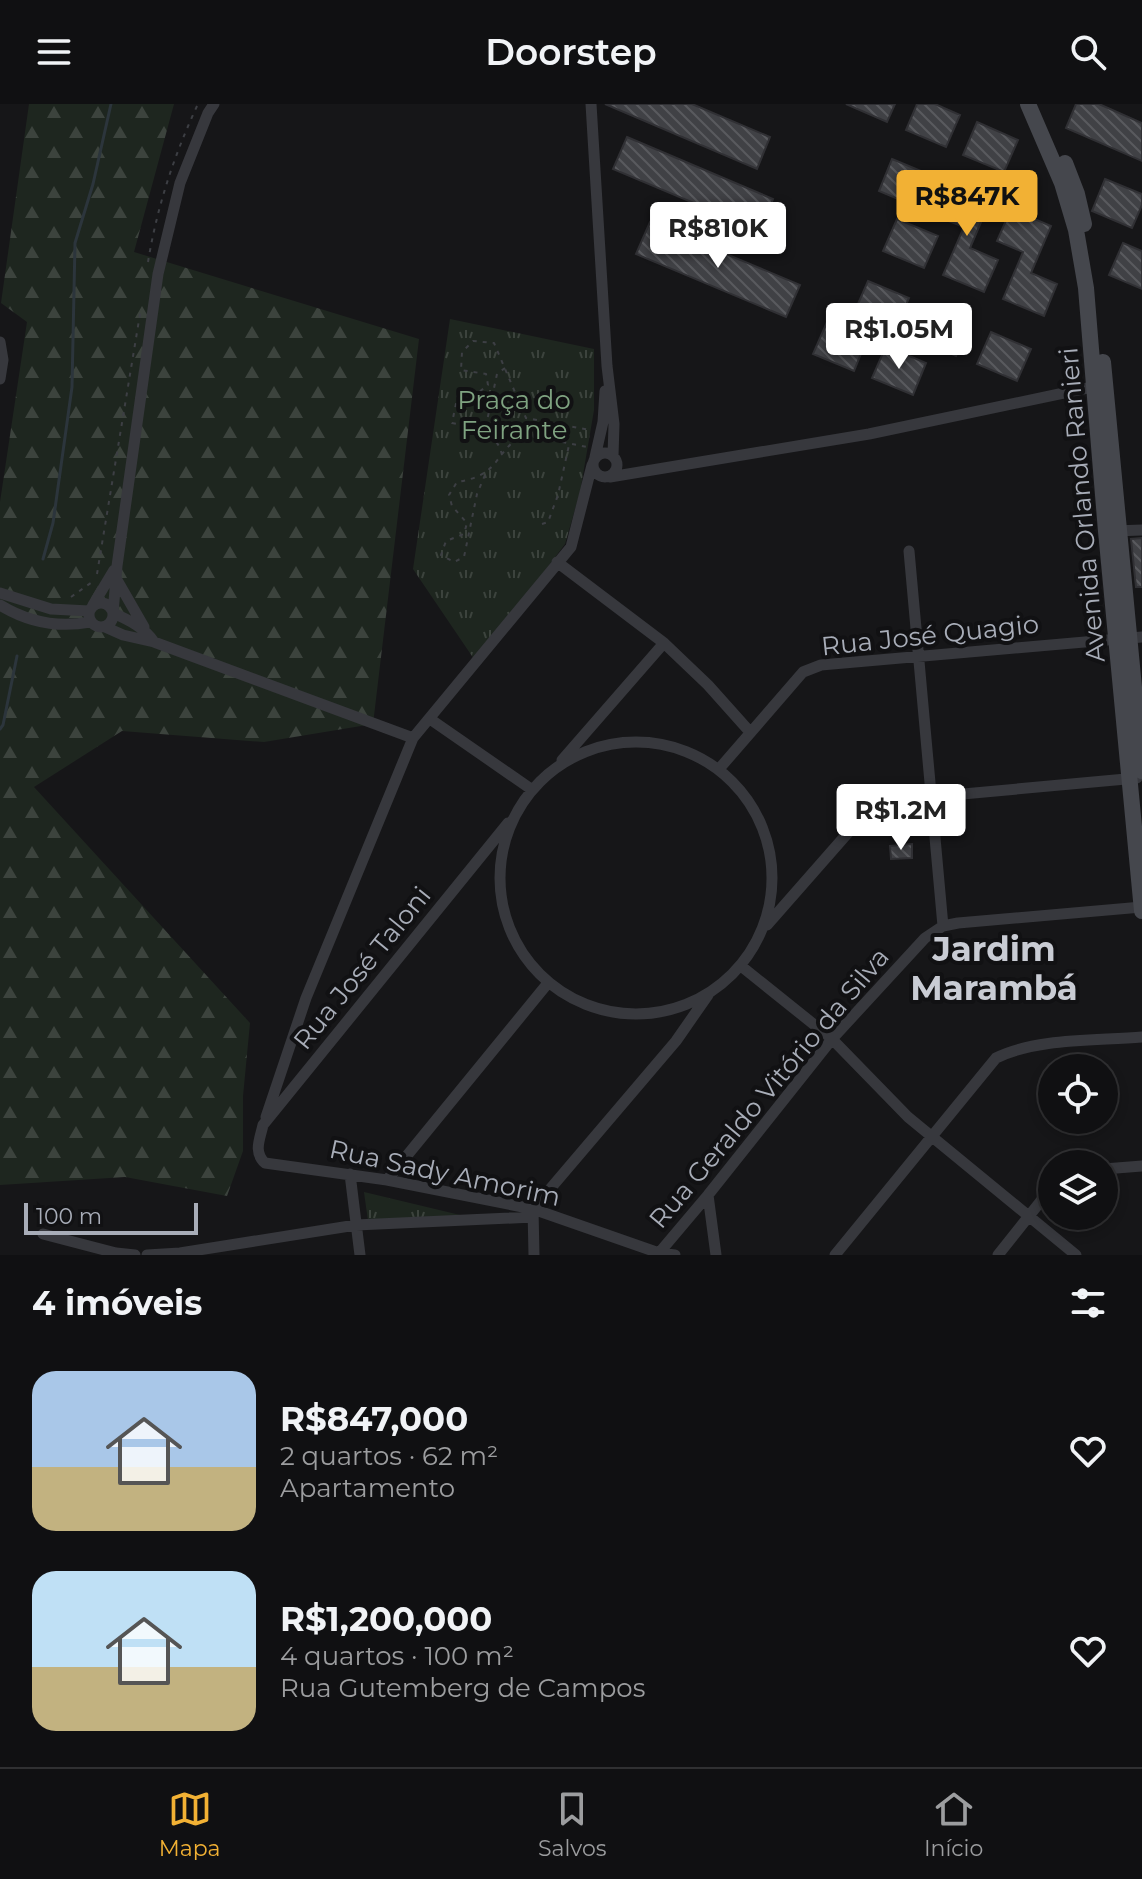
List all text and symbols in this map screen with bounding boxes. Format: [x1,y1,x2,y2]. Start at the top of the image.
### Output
icon: menu [32,30,76,74]
text: Doorstep [485,30,657,74]
icon: search [1066,30,1110,74]
pin: R$847K [902,170,1032,238]
text: R$847K [914,180,1020,212]
pin: R$810K [653,202,783,270]
text: R$810K [668,212,768,244]
pin: R$1.05M [825,303,973,371]
text: R$1.05M [844,313,954,345]
street label: Avenida Orlando Ranieri [1052,346,1112,664]
park label: Praça do Feirante [457,384,571,446]
street label: Rua José Quagio [820,608,1040,662]
pin: R$1.2M [836,784,966,852]
text: R$1.2M [855,794,947,826]
street label: Rua José Taloni [287,880,437,1056]
district label: Jardim Marambá [910,928,1078,1009]
street label: Rua Geraldo Vitório da Silva [642,941,896,1235]
map controls [1038,1054,1118,1230]
button: locate [1038,1054,1118,1134]
street label: Rua Sady Amorim [326,1133,564,1213]
button: layers [1038,1150,1118,1230]
scale bar [24,1199,198,1235]
text: 100 m [36,1203,102,1230]
icon: filters [1066,1281,1110,1325]
text: 4 imóveis [32,1282,202,1324]
text: R$847,000 [280,1398,468,1440]
icon: home [96,1403,192,1499]
icon: heart [1066,1429,1110,1473]
text: 2 quartos · 62 m² [280,1440,498,1472]
text: Apartamento [280,1472,455,1504]
text: R$1,200,000 [280,1598,492,1640]
icon: home [96,1603,192,1699]
icon: heart [1066,1629,1110,1673]
text: 4 quartos · 100 m² [280,1640,514,1672]
text: Rua Gutemberg de Campos [280,1672,645,1704]
tab: Mapa [159,1787,221,1862]
tab: Salvos [538,1787,606,1862]
tab: Início [924,1787,983,1862]

